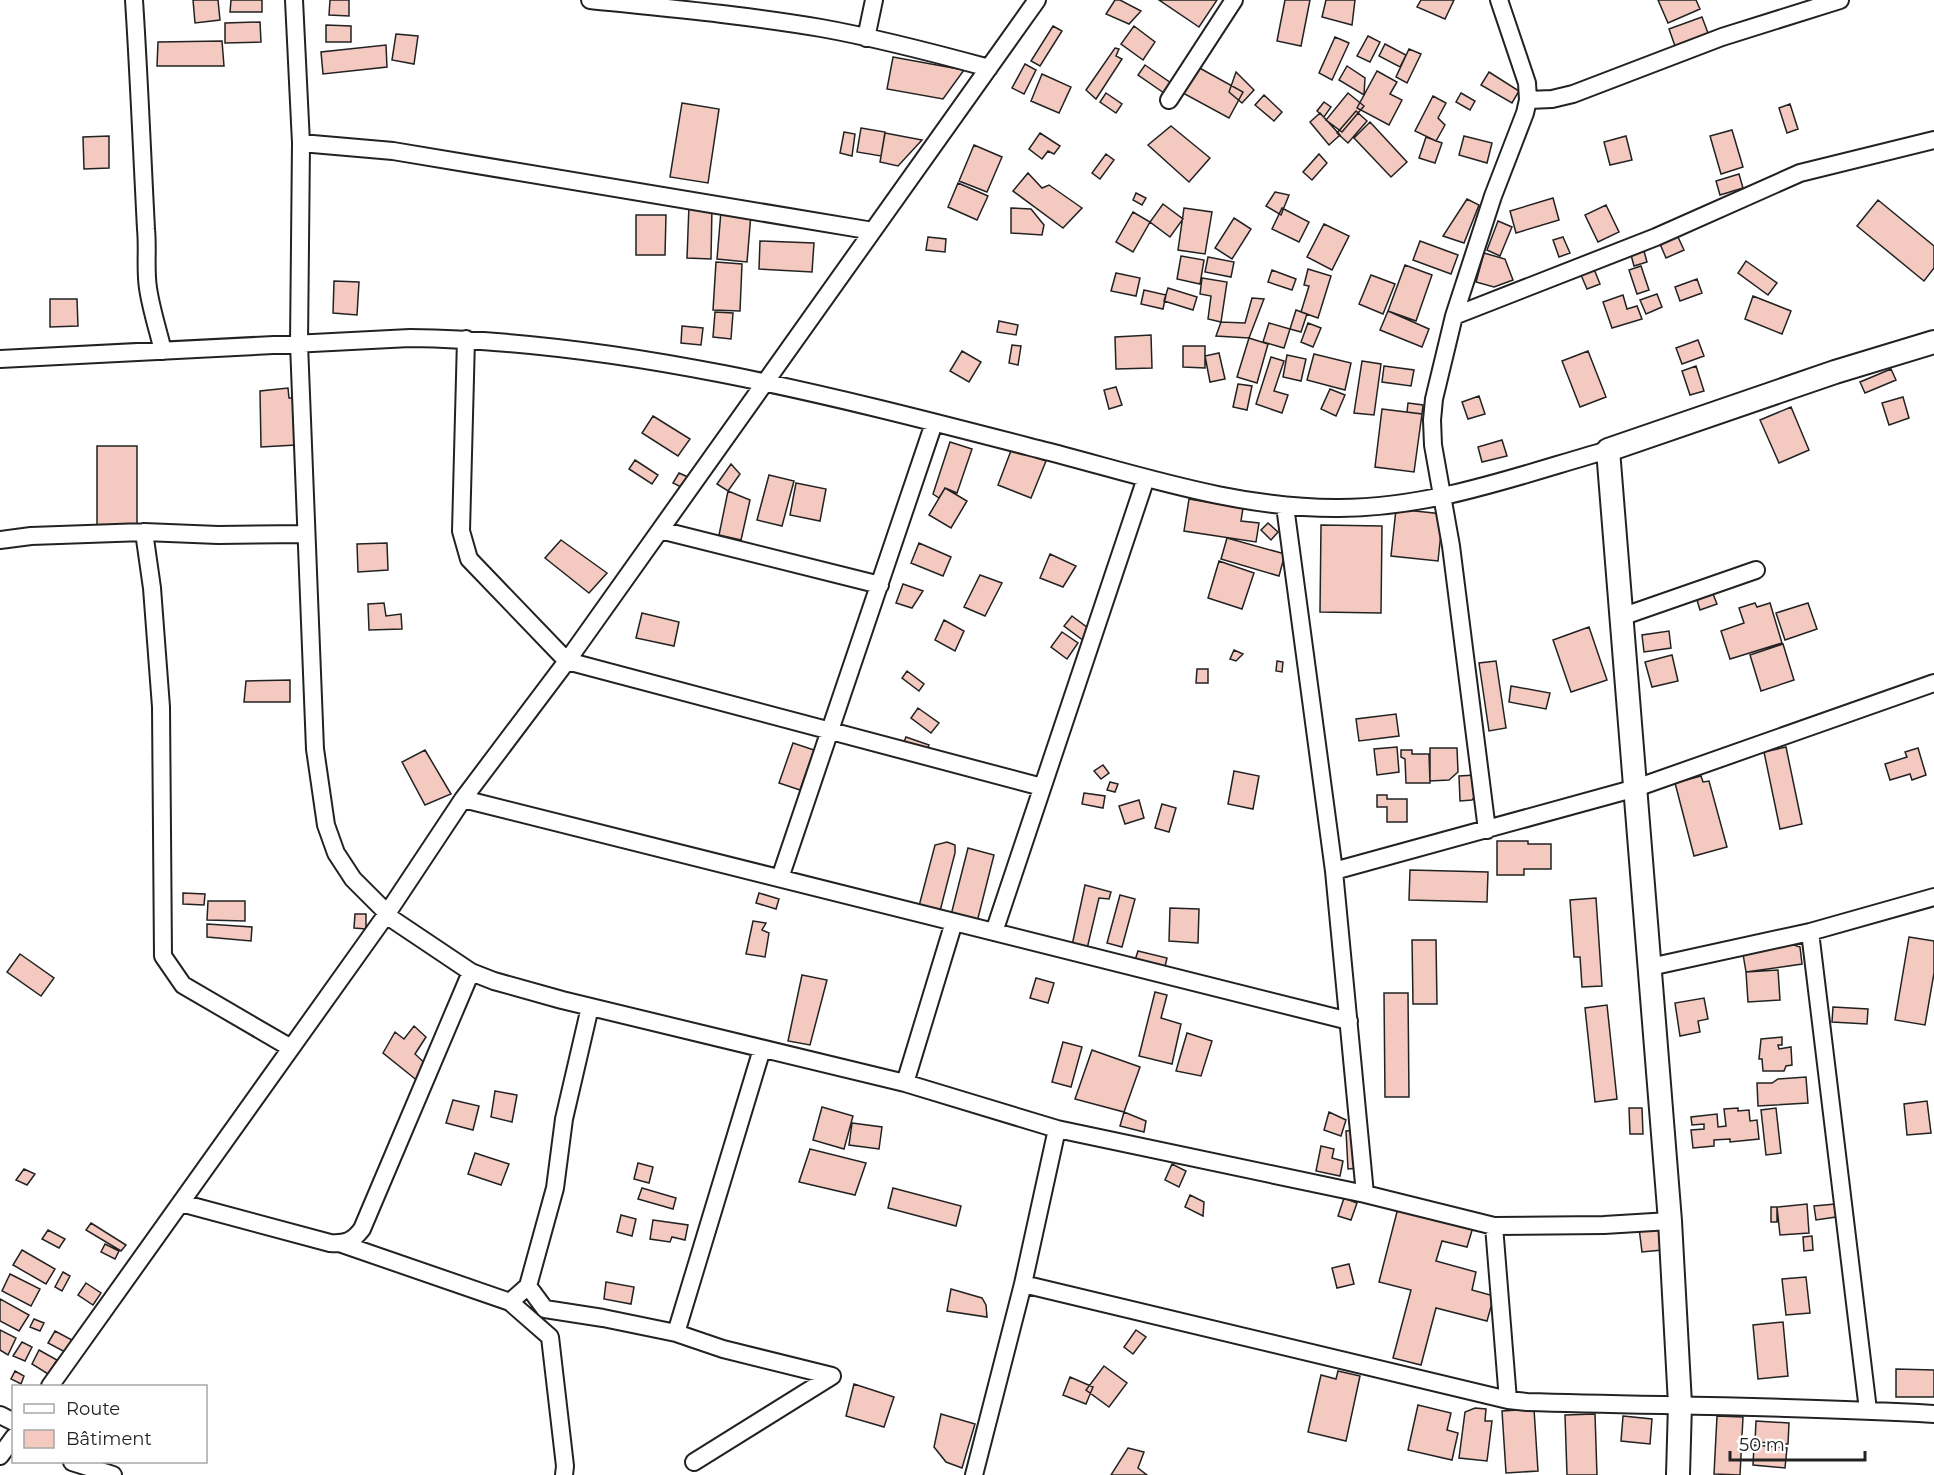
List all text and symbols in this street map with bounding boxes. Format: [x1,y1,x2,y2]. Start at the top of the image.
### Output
legend [12,1385,207,1463]
text: Route [66,1398,120,1420]
scale bar [1730,1424,1865,1462]
text: Bâtiment [66,1428,152,1450]
text: 50 m [1739,1434,1785,1456]

